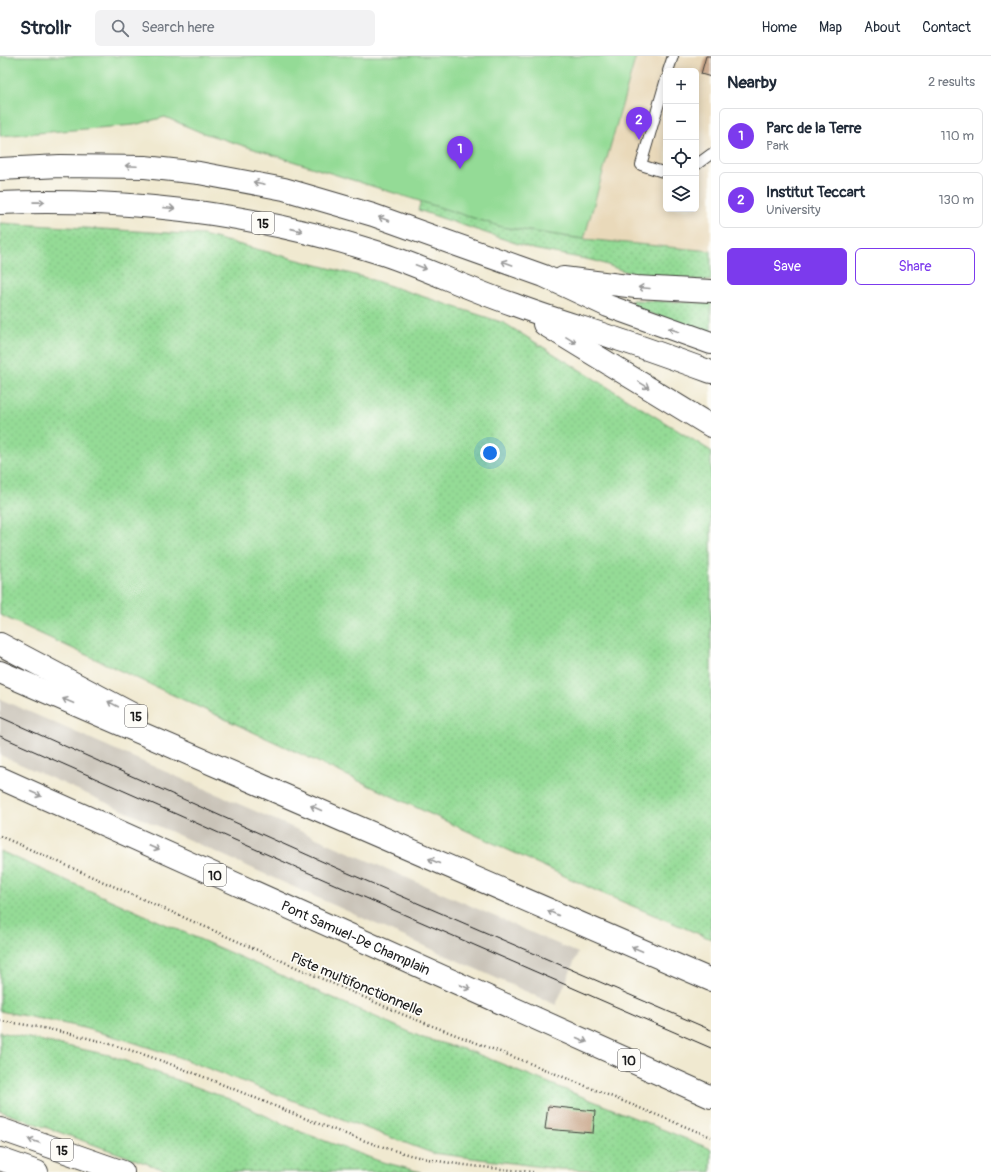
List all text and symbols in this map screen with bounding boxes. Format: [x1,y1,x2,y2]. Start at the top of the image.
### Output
search box [95,10,375,46]
text: Strollr [20,16,71,40]
icon: search [109,17,131,39]
text: Search here [141,18,214,37]
text: Home [762,19,797,36]
text: Map [819,19,842,36]
text: About [864,19,900,36]
text: Contact [922,19,971,36]
map controls [663,68,699,212]
button: + [663,68,699,104]
text: Nearby [727,72,776,93]
text: 2 results [928,74,975,90]
button: − [663,104,699,140]
pin: 2 [626,107,652,140]
text: Parc de la Terre [766,119,861,138]
text: 1 [738,128,744,144]
text: 110 m [941,128,974,144]
pin: 1 [447,136,473,169]
text: Park [766,138,789,154]
button: locate [663,140,699,176]
one-way arrow [125,163,138,170]
button: layers [663,176,699,212]
one-way arrow [253,179,266,187]
text: Institut Teccart [766,183,865,202]
text: 2 [737,192,745,208]
text: 130 m [938,192,974,208]
one-way arrow [32,198,45,206]
text: University [766,202,820,218]
one-way arrow [162,205,175,212]
road number: 15 [252,212,274,234]
one-way arrow [379,215,391,223]
one-way arrow [290,227,303,235]
button: Save [727,248,847,285]
button: Share [855,248,975,285]
one-way arrow [500,259,513,266]
one-way arrow [415,264,427,272]
one-way arrow [638,284,651,292]
one-way arrow [669,326,681,334]
one-way arrow [565,337,577,345]
one-way arrow [638,381,650,389]
your location [480,443,500,463]
one-way arrow [63,697,75,704]
one-way arrow [107,700,119,708]
road number: 15 [125,705,147,727]
one-way arrow [29,791,41,798]
one-way arrow [310,804,322,812]
one-way arrow [148,844,160,852]
one-way arrow [429,857,441,864]
road number: 10 [204,864,226,886]
street label: Pont Samuel-De Champlain [278,897,433,979]
one-way arrow [548,909,560,916]
one-way arrow [631,945,643,952]
street label: Piste multifonctionnelle [288,949,426,1020]
one-way arrow [458,984,470,992]
one-way arrow [575,1036,587,1044]
road number: 10 [618,1049,640,1071]
one-way arrow [28,1136,40,1144]
road number: 15 [51,1139,73,1161]

